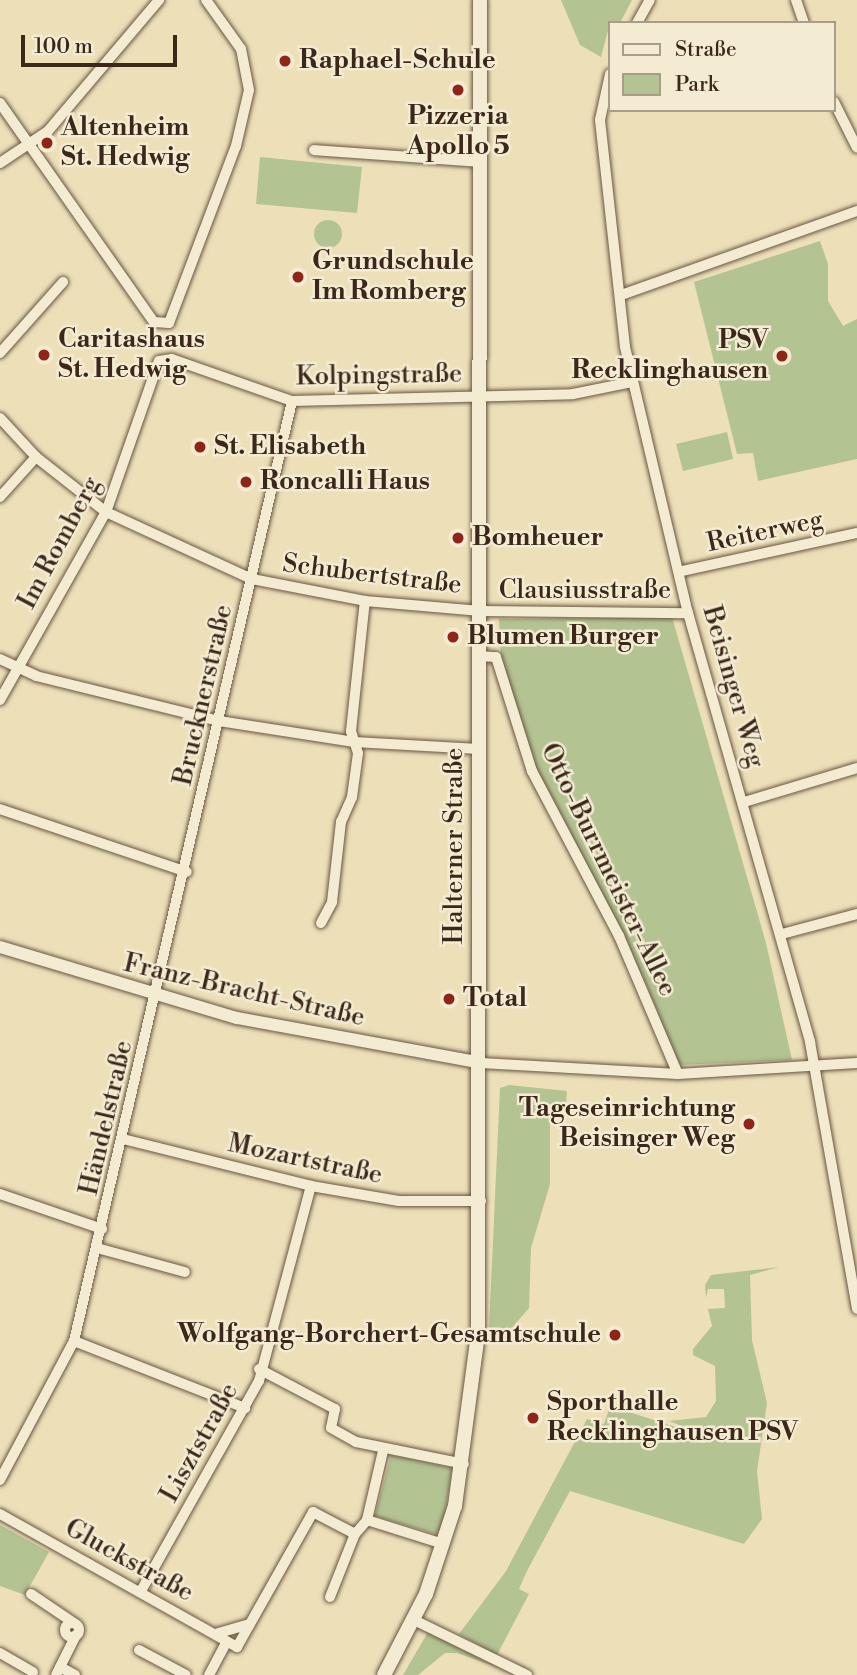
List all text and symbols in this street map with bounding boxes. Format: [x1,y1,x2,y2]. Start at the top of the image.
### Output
scale bar [24,21,180,65]
legend [608,21,836,112]
text: 100 m [34,34,93,60]
text: Straße [675,37,737,63]
place label: Raphael-Schule [299,45,496,77]
marker: Raphael-Schule [277,53,293,69]
text: Park [675,72,719,98]
marker: Pizzeria Apollo 5 [450,82,466,98]
place label: Pizzeria Apollo 5 [406,101,510,162]
place label: Altenheim St. Hedwig [61,112,189,174]
marker: Altenheim St. Hedwig [39,135,55,151]
place label: Grundschule Im Romberg [312,246,474,308]
marker: Grundschule Im Romberg [290,269,306,285]
place label: Caritashaus St. Hedwig [58,324,205,386]
place label: PSV Recklinghausen [571,325,768,386]
marker: Caritashaus St. Hedwig [36,347,52,363]
marker: PSV Recklinghausen [774,348,790,364]
street label: Kolpingstraße [296,359,462,393]
place label: St. Elisabeth [214,431,366,463]
marker: St. Elisabeth [192,439,208,455]
place label: Roncalli Haus [260,466,430,498]
street label: Im Romberg [12,471,108,615]
marker: Roncalli Haus [238,474,254,490]
street label: Reiterweg [704,504,826,560]
place label: Bomheuer [472,522,604,554]
marker: Bomheuer [450,530,466,546]
street label: Schubertstraße [281,549,463,601]
street label: Clausiusstraße [499,575,671,607]
street label: Brucknerstraße [168,602,240,788]
street label: Beisinger Weg [695,603,771,771]
place label: Blumen Burger [467,621,659,653]
marker: Blumen Burger [445,629,461,645]
street label: Otto-Burrmeister-Allee [533,738,683,1002]
street label: Halterner Straße [439,748,471,944]
street label: Franz-Bracht-Straße [120,948,368,1034]
place label: Total [463,983,527,1015]
marker: Total [441,991,457,1007]
street label: Händelstraße [74,1038,140,1198]
place label: Tageseinrichtung Beisinger Weg [519,1093,735,1154]
marker: Tageseinrichtung Beisinger Weg [741,1116,757,1132]
street label: Mozartstraße [225,1128,385,1192]
place label: Wolfgang-Borchert-Gesamtschule [177,1319,601,1351]
marker: Wolfgang-Borchert-Gesamtschule [607,1327,623,1343]
street label: Lisztstraße [154,1378,246,1508]
place label: Sporthalle Recklinghausen PSV [547,1387,798,1448]
marker: Sporthalle Recklinghausen PSV [525,1410,541,1426]
street label: Gluckstraße [59,1513,199,1609]

